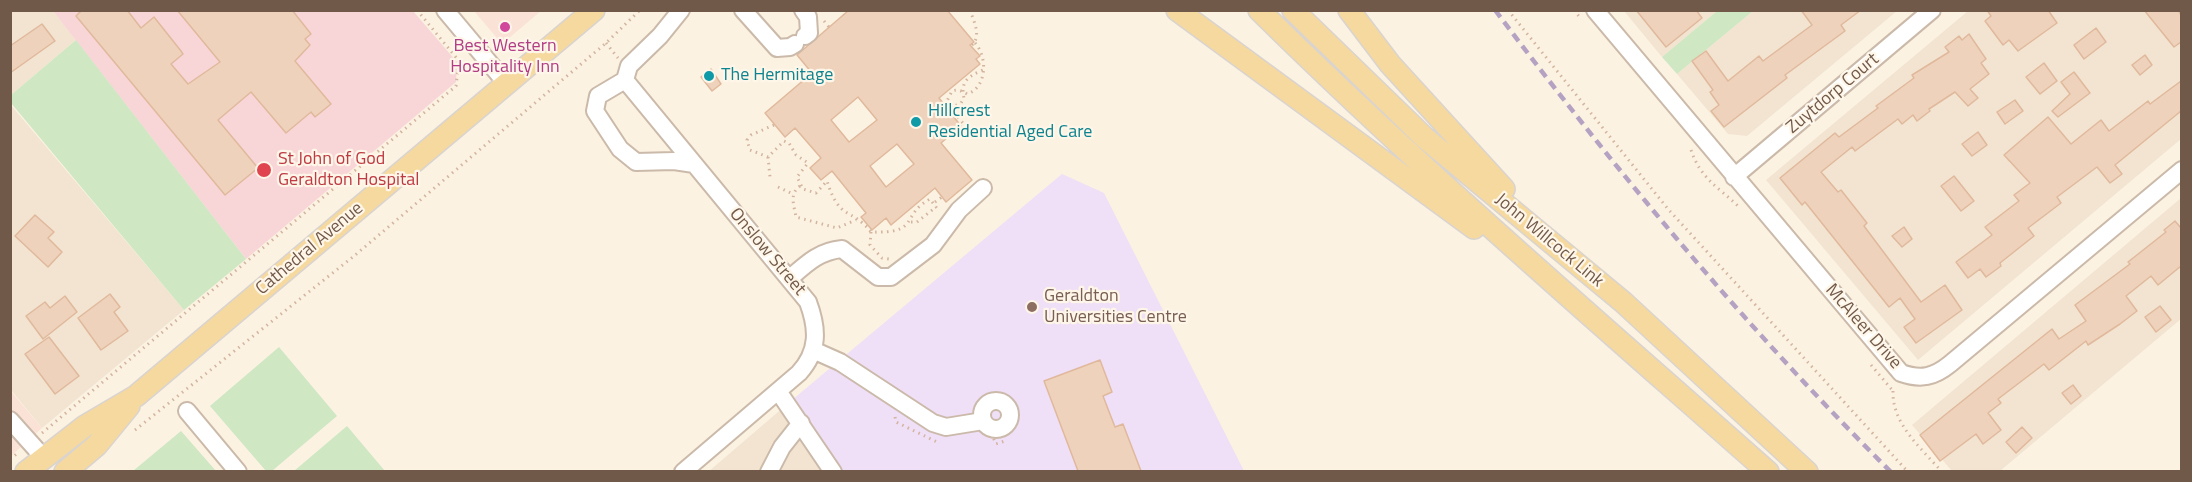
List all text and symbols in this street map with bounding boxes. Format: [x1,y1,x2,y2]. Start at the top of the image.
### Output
marker: Best Western Hospitality Inn [498,20,512,34]
place label: Best Western Hospitality Inn [450,36,560,78]
street label: Zuytdorp Court [1782,49,1884,139]
place label: The Hermitage [721,65,833,87]
marker: The Hermitage [702,69,716,83]
place label: Hillcrest Residential Aged Care [928,101,1092,144]
marker: Hillcrest Residential Aged Care [909,115,923,129]
place label: St John of God Geraldton Hospital [278,149,419,192]
marker: St John of God Geraldton Hospital [255,161,273,179]
street label: John Willcock Link [1490,189,1608,293]
street label: Cathedral Avenue [252,198,368,300]
street label: Onslow Street [724,204,810,300]
street label: McAleer Drive [1820,280,1906,374]
place label: Geraldton Universities Centre [1044,286,1187,328]
marker: Geraldton Universities Centre [1025,300,1039,314]

